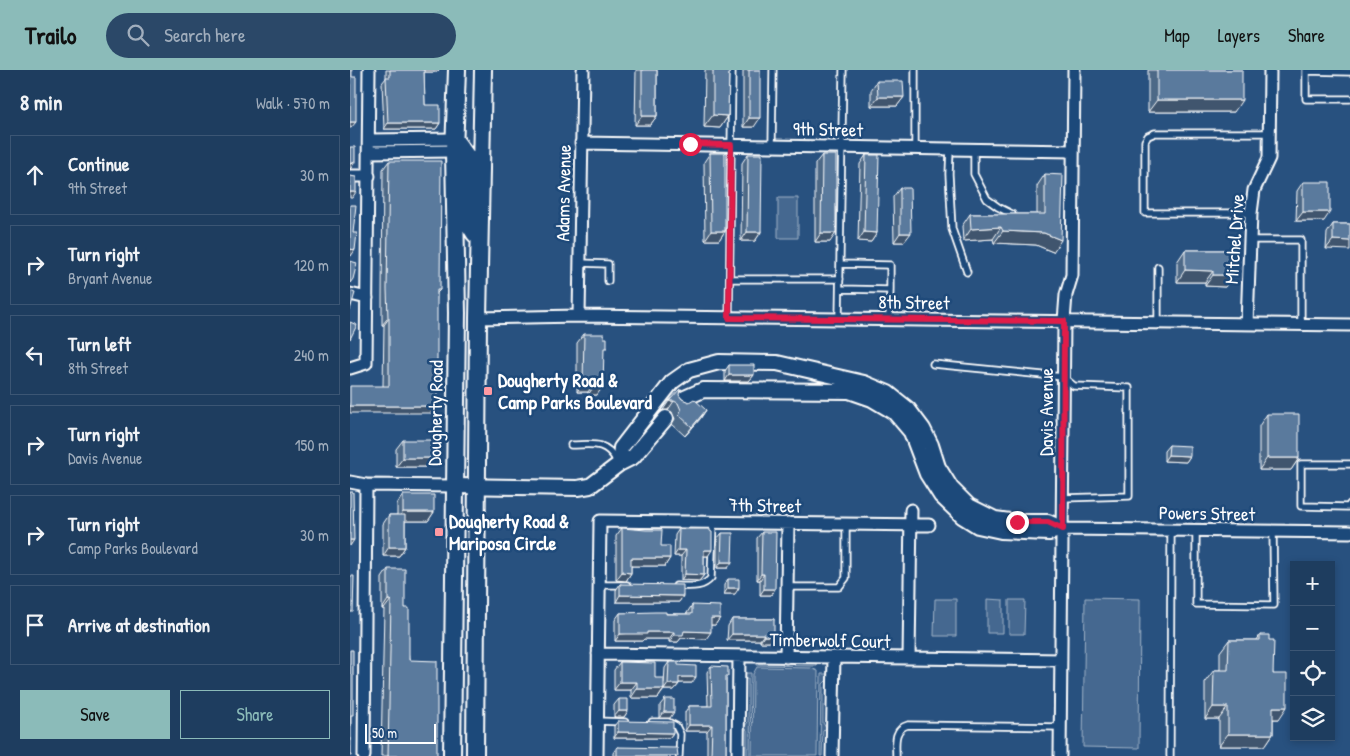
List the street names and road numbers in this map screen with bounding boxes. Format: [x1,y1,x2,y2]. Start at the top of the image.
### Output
street label: 9th Street [793,115,864,143]
street label: Adams Avenue [549,144,577,242]
street label: Mitchel Drive [1218,193,1250,285]
street label: 8th Street [878,288,950,316]
street label: Dougherty Road [421,359,449,466]
street label: Davis Avenue [1033,367,1059,456]
street label: 7th Street [729,491,802,519]
street label: Powers Street [1159,499,1256,527]
street label: Timberwolf Court [769,626,891,654]

